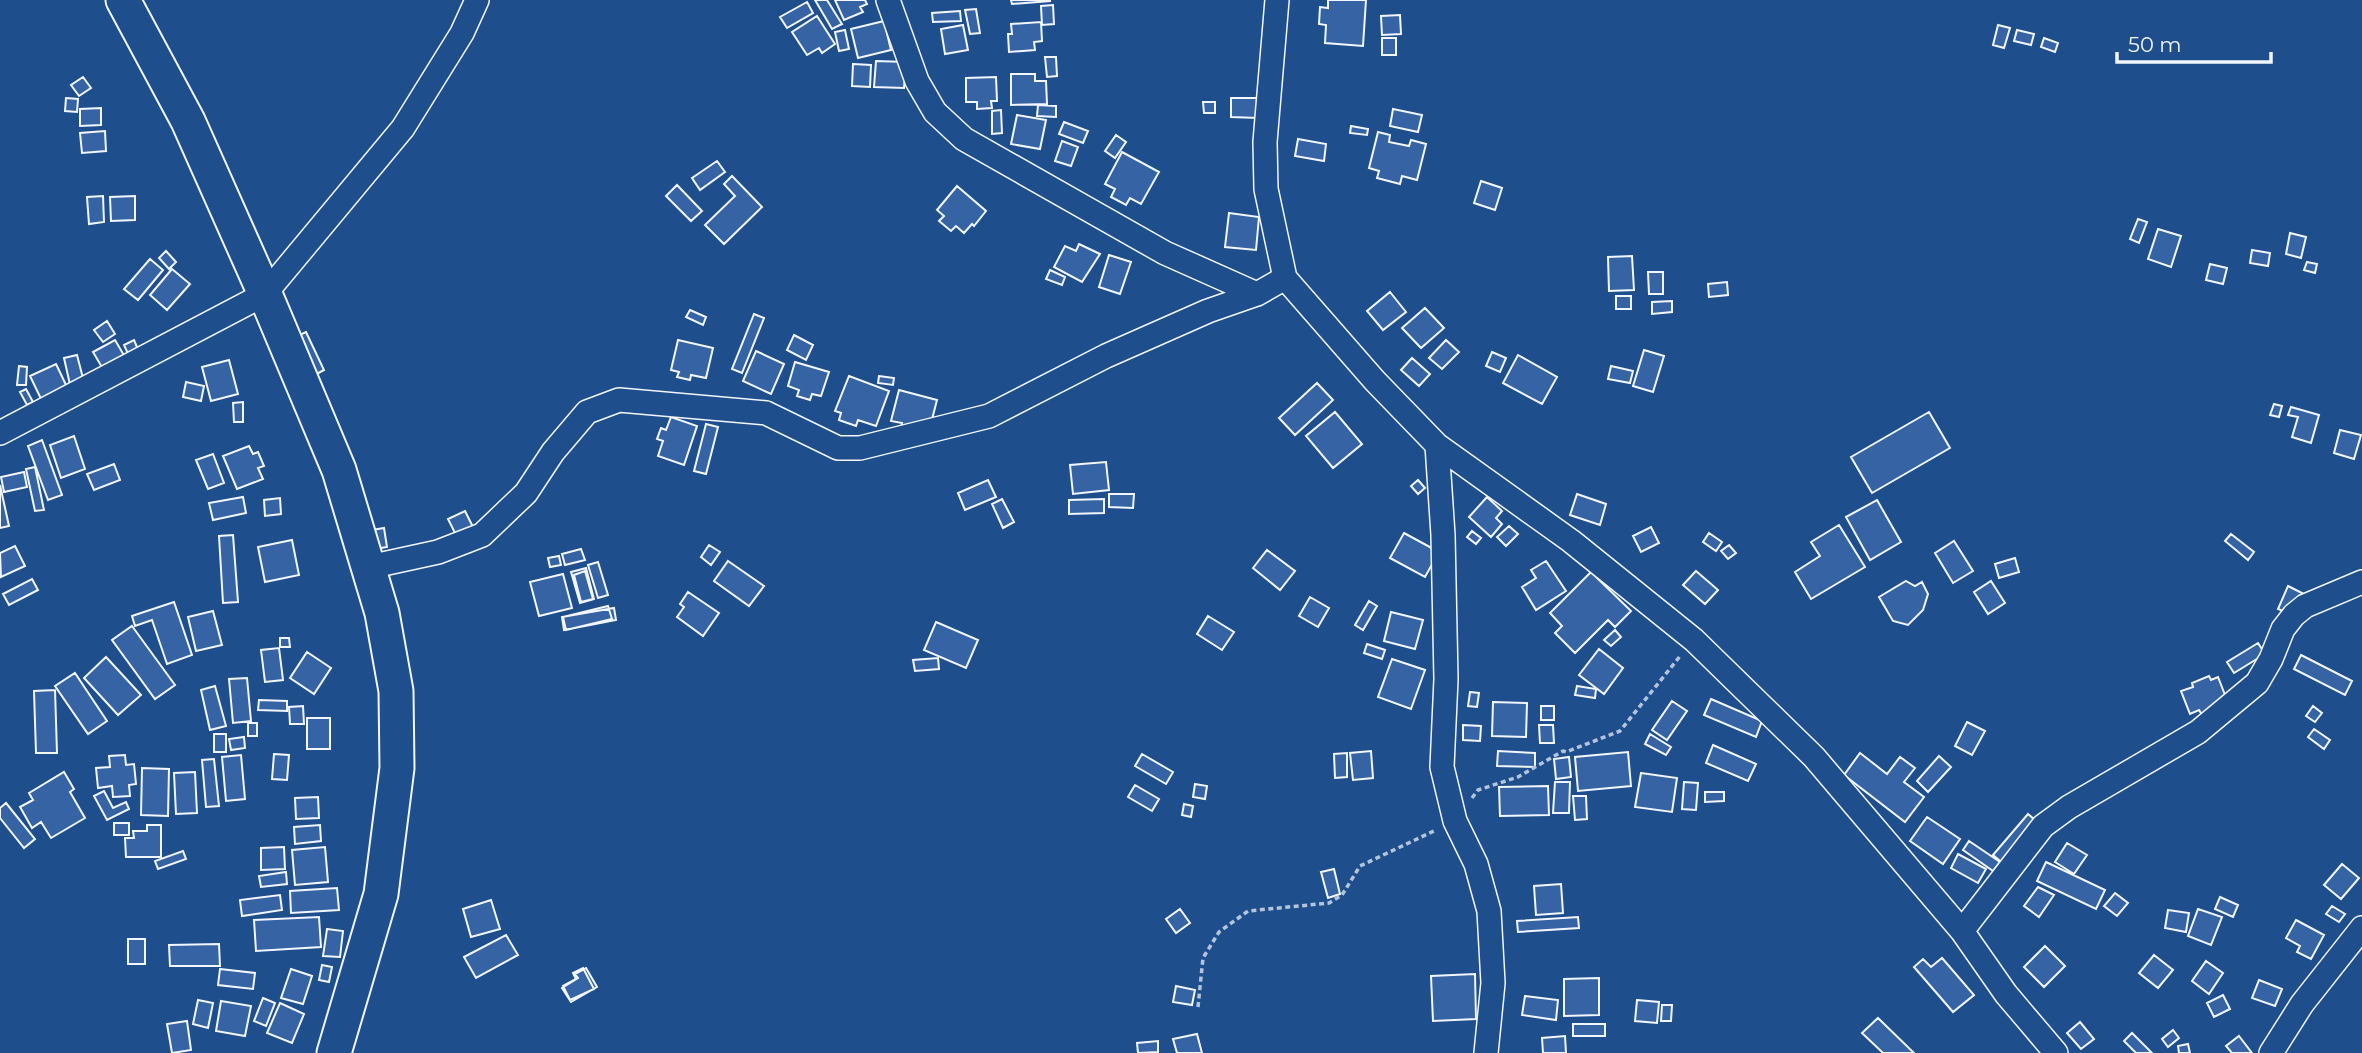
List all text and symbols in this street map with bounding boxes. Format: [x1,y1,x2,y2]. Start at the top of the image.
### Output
scale bar [2117,21,2271,65]
text: 50 m [2128,32,2182,57]

